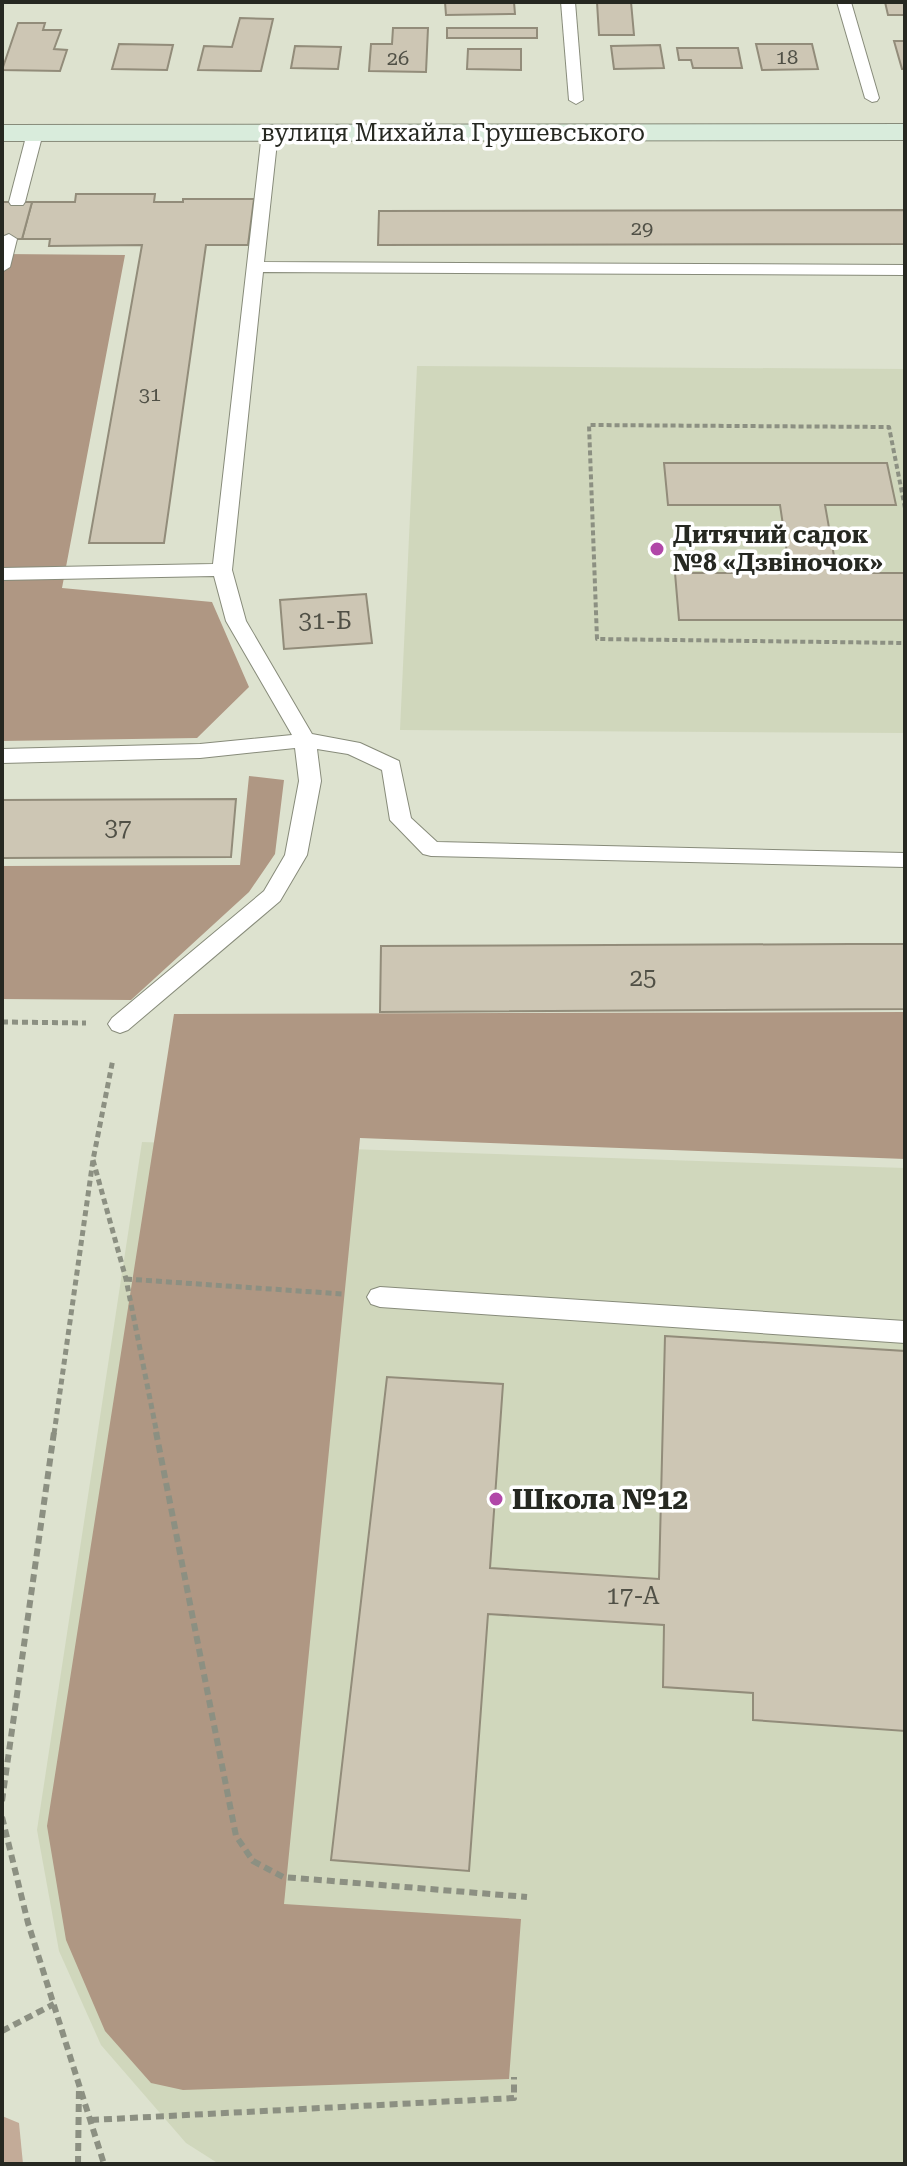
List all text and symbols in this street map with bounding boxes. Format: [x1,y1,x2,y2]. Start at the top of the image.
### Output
house number: 18 [776,45,798,69]
house number: 26 [387,46,409,70]
street label: вулиця Михайла Грушевського [261,119,645,147]
house number: 29 [631,216,653,240]
house number: 31 [139,382,161,406]
place label: Дитячий садок №8 «Дзвіночок» [673,521,883,577]
marker: Дитячий садок №8 «Дзвіночок» [648,540,666,558]
house number: 31-Б [299,607,351,635]
house number: 37 [105,814,131,842]
house number: 25 [630,964,656,992]
place label: Школа №12 [512,1483,688,1516]
marker: Школа №12 [487,1490,505,1508]
house number: 17-А [606,1582,660,1610]

